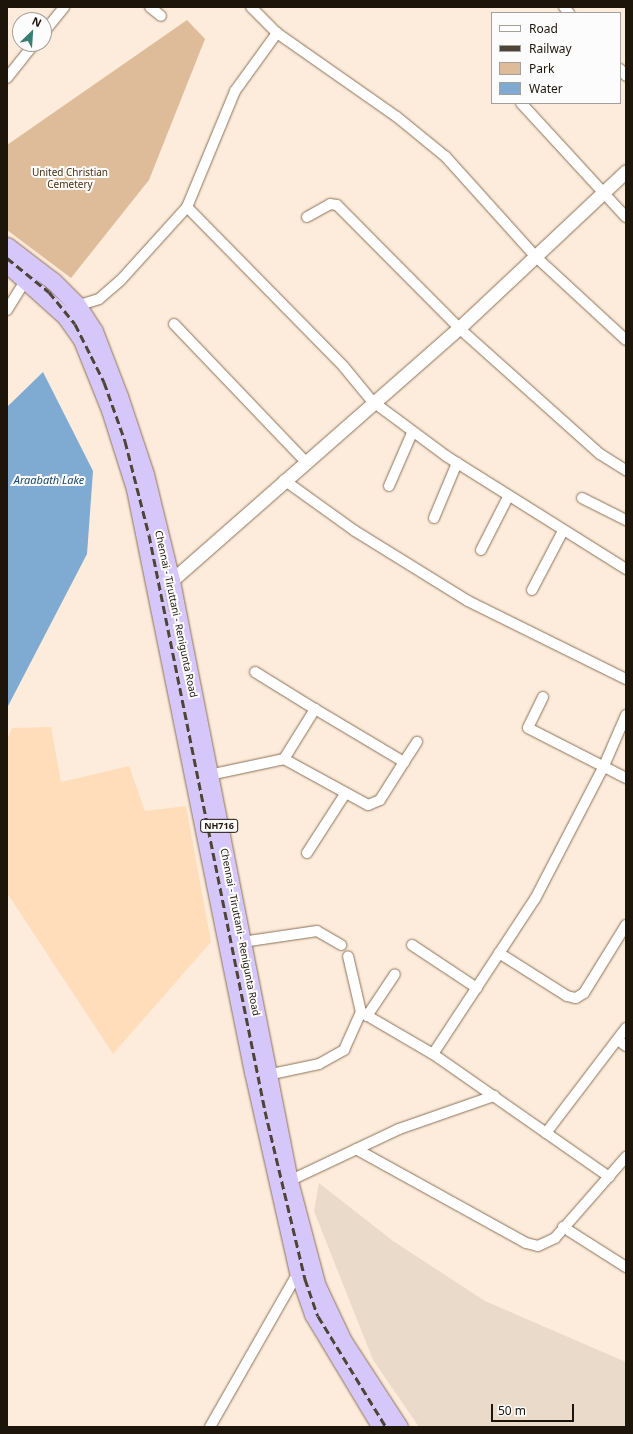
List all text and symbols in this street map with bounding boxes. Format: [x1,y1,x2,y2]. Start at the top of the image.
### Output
north arrow [12,12,52,52]
legend [491,12,621,104]
text: N [30,13,44,30]
text: Road [529,20,558,37]
text: Railway [529,40,572,57]
text: Park [529,60,554,77]
text: Water [529,80,563,97]
park label: United Christian Cemetery [32,166,108,190]
water label: Araabath Lake [14,473,84,487]
street label: Chennai - Tiruttani - Renigunta Road [152,529,200,699]
road number: NH716 [200,819,238,833]
street label: Chennai - Tiruttani - Renigunta Road [218,847,262,1017]
scale bar [493,1396,576,1422]
text: 50 m [498,1402,526,1419]

